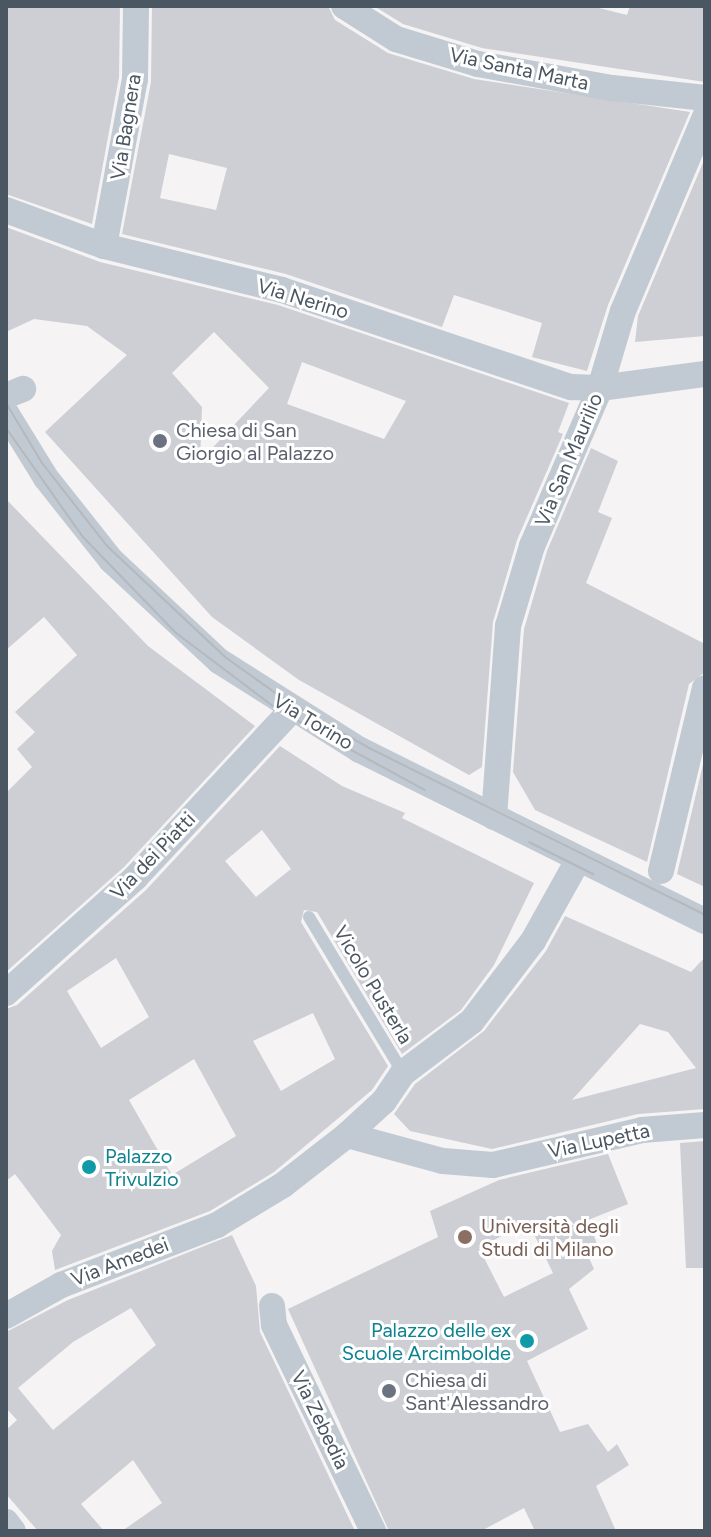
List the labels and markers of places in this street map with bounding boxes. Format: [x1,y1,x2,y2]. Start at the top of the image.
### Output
place label: Chiesa di San Giorgio al Palazzo [176,418,334,465]
marker: Chiesa di San Giorgio al Palazzo [151,432,169,450]
place label: Palazzo Trivulzio [105,1144,179,1191]
marker: Palazzo Trivulzio [80,1158,98,1176]
place label: Università degli Studi di Milano [481,1214,619,1261]
marker: Università degli Studi di Milano [456,1228,474,1246]
place label: Palazzo delle ex Scuole Arcimbolde [342,1318,511,1365]
marker: Palazzo delle ex Scuole Arcimbolde [518,1332,536,1350]
place label: Chiesa di Sant'Alessandro [405,1368,549,1415]
marker: Chiesa di Sant'Alessandro [380,1382,398,1400]

